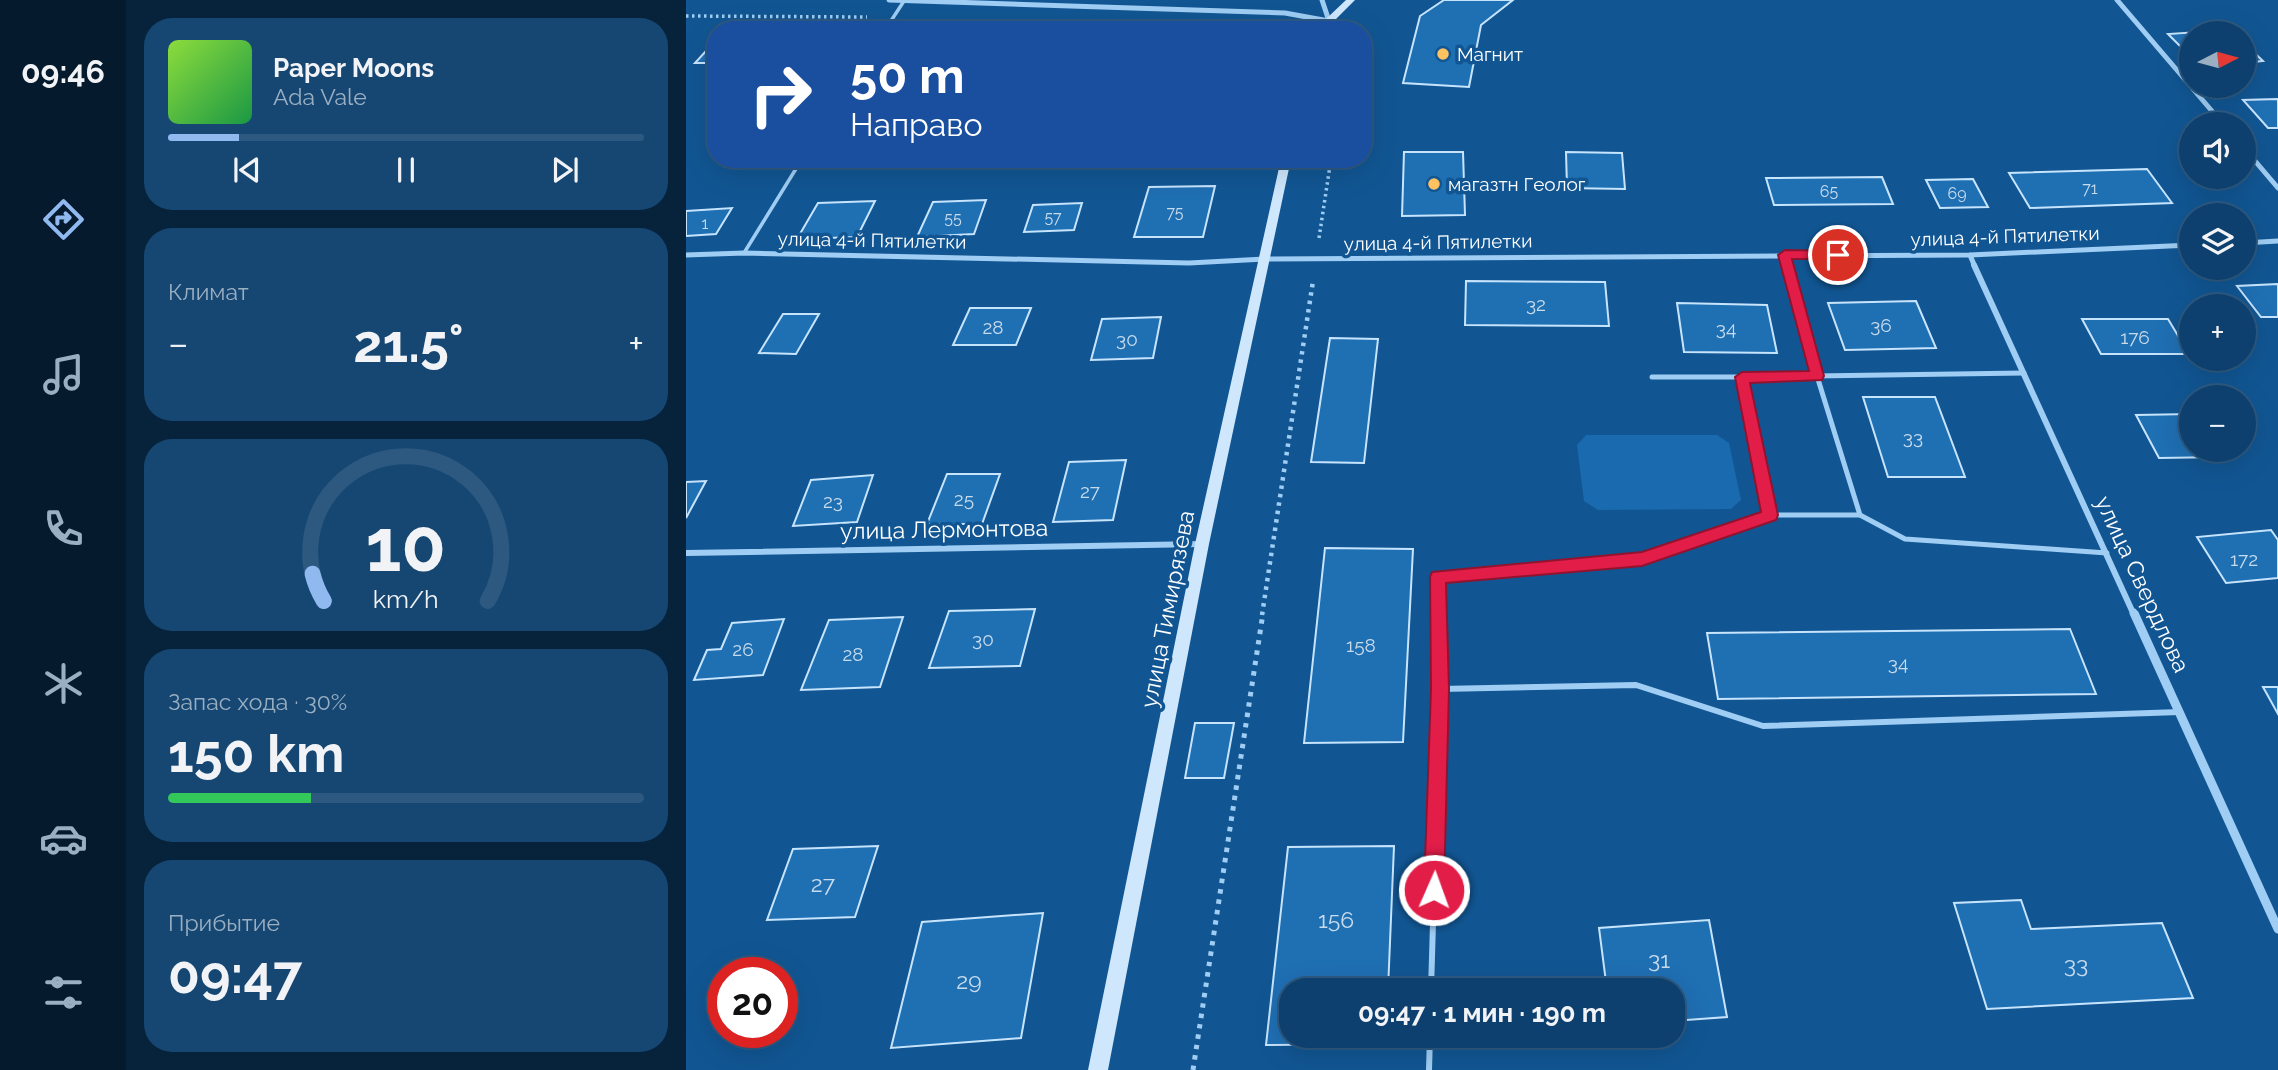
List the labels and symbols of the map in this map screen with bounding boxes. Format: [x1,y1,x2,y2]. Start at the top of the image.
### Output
north arrow [2179,21,2256,98]
place label: Магнит [1457,43,1523,65]
marker: Магнит [1435,46,1451,62]
place label: магазтн Геолог [1448,173,1586,195]
marker: магазтн Геолог [1426,176,1442,192]
house number: 71 [2082,179,2098,198]
house number: 65 [1820,182,1838,201]
house number: 69 [1947,184,1967,203]
house number: 75 [1166,203,1184,222]
house number: 57 [1044,208,1062,227]
house number: 55 [944,209,962,228]
house number: 1 [702,214,709,233]
street label: улица 4-й Пятилетки [1910,222,2100,250]
pin [1808,225,1868,285]
street label: улица 4-й Пятилетки [777,227,967,253]
street label: улица 4-й Пятилетки [1343,229,1533,255]
house number: 32 [1526,293,1546,315]
house number: 36 [1870,314,1892,336]
house number: 28 [982,316,1004,338]
house number: 34 [1716,317,1736,339]
house number: 176 [2120,326,2150,348]
house number: 30 [1116,328,1138,350]
house number: 33 [1903,426,1923,448]
house number: 27 [1080,480,1100,502]
house number: 25 [954,488,974,510]
house number: 23 [823,490,843,512]
street label: улица Свердлова [2090,491,2196,677]
street label: улица Тимирязева [1135,508,1199,710]
street label: улица Лермонтова [840,514,1048,544]
house number: 172 [2230,548,2258,570]
house number: 30 [972,628,994,650]
house number: 158 [1346,634,1376,656]
house number: 26 [732,638,754,660]
house number: 28 [842,643,864,665]
house number: 34 [1888,652,1908,674]
position arrow [1397,853,1471,927]
house number: 27 [811,870,836,897]
house number: 156 [1318,906,1354,933]
house number: 31 [1648,946,1670,973]
house number: 33 [2064,951,2088,978]
speed limit sign: 20 [707,957,798,1048]
house number: 29 [956,967,982,994]

